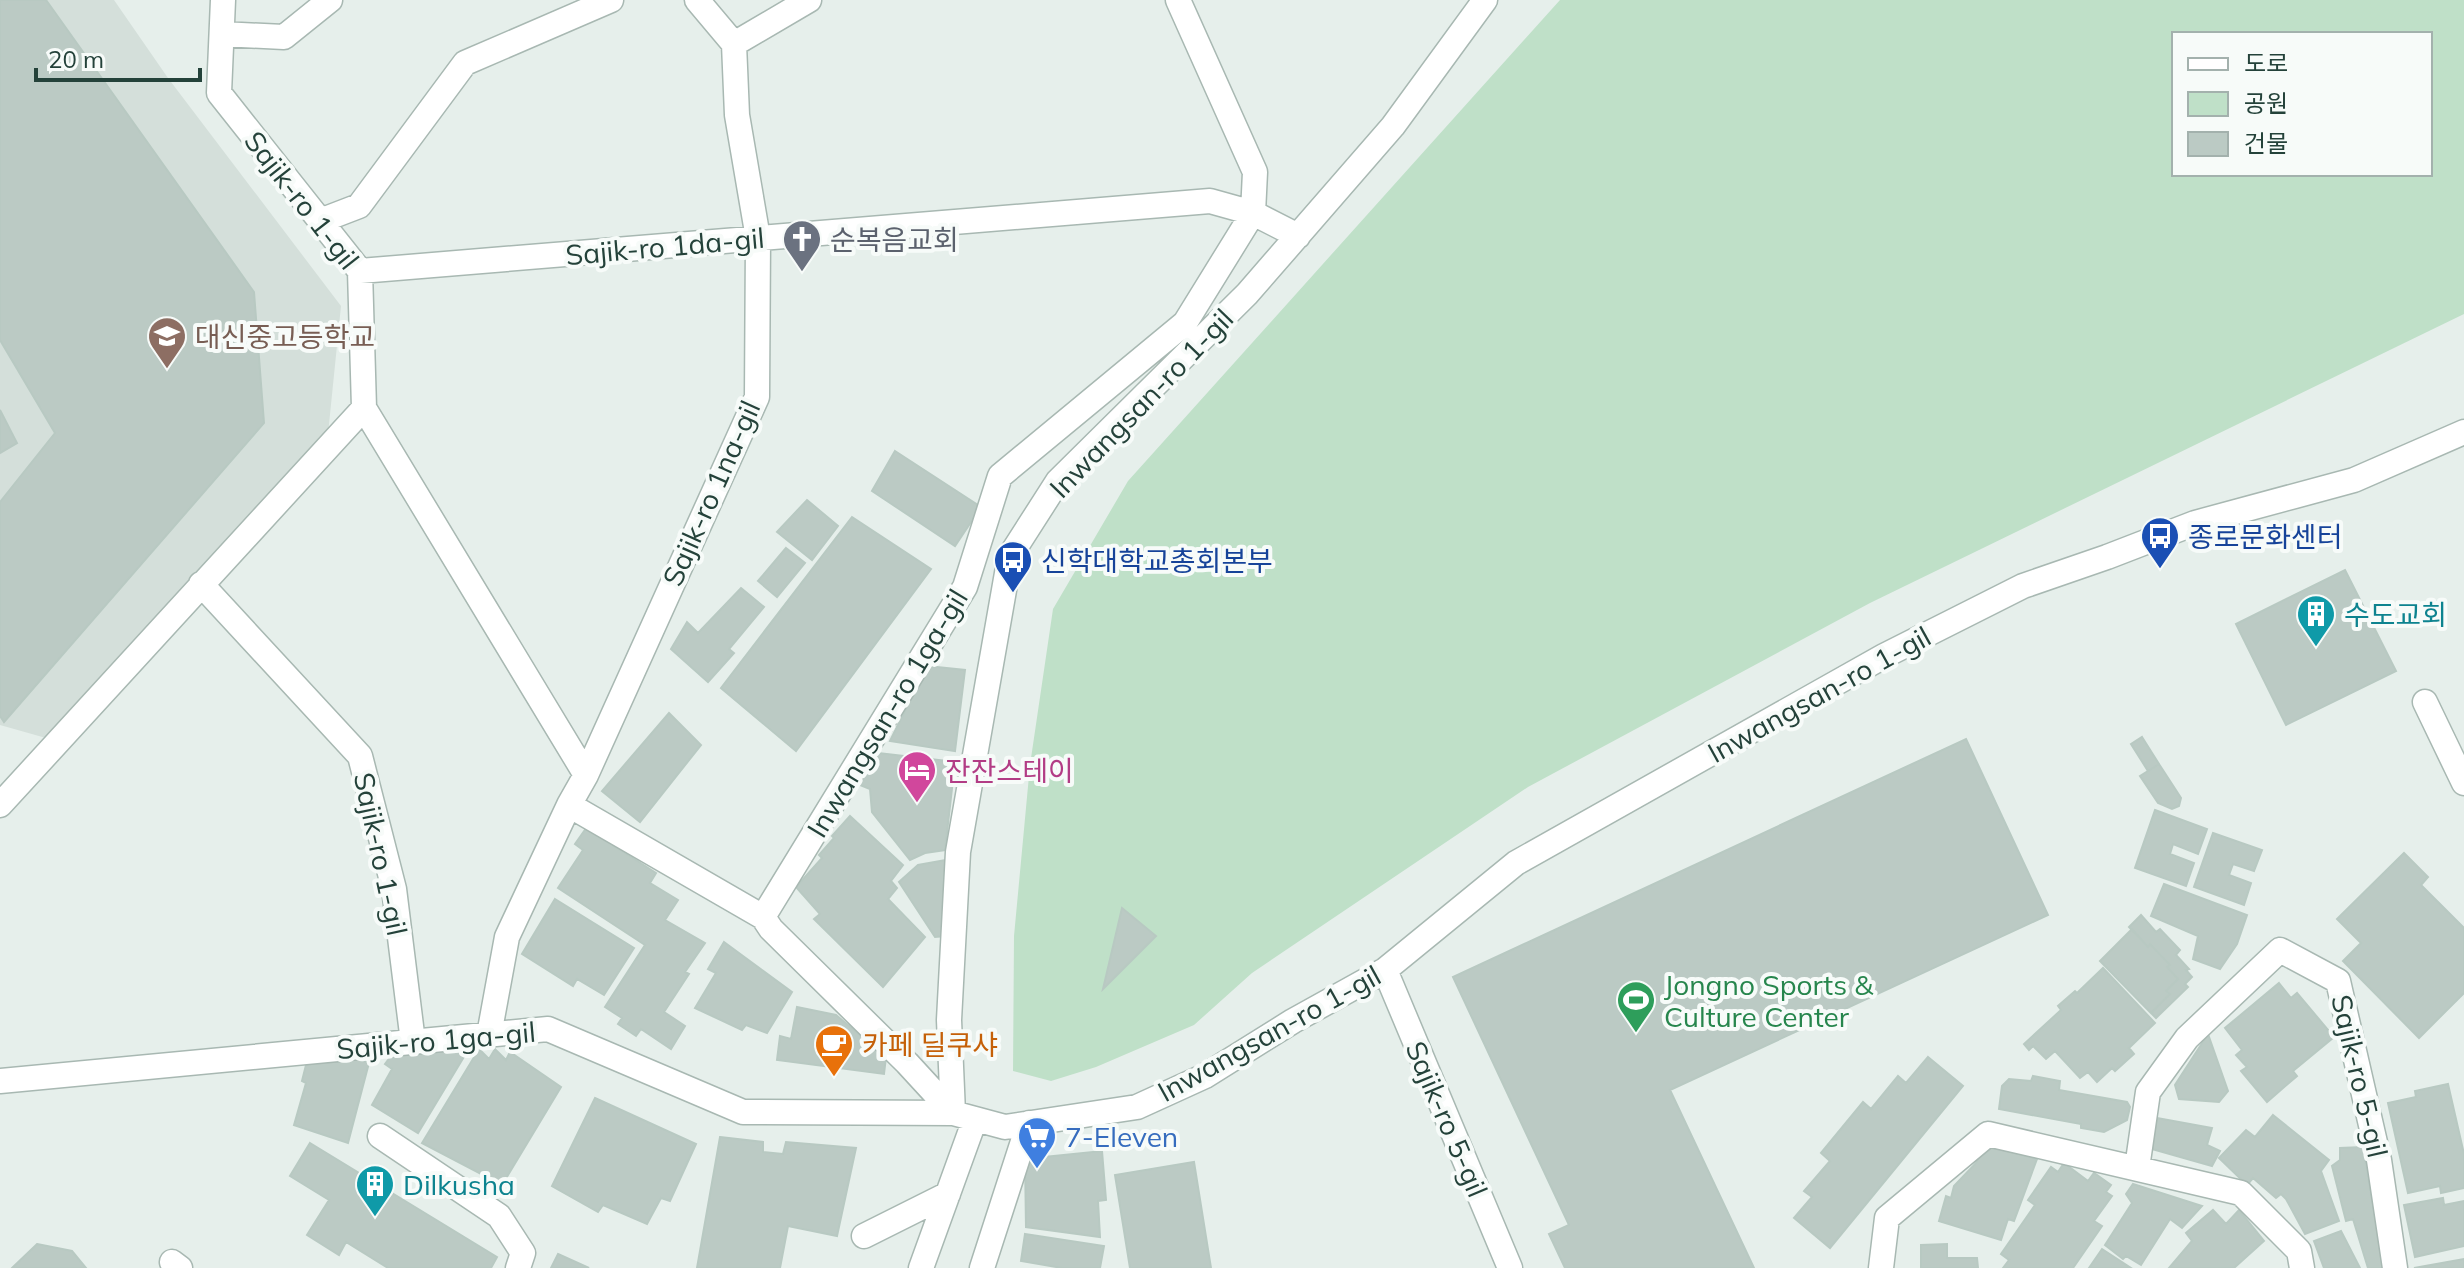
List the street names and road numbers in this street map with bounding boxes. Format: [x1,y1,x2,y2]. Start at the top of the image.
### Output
street label: Sajik-ro 1-gil [237,124,367,276]
street label: Sajik-ro 1da-gil [564,220,766,272]
street label: Inwangsan-ro 1-gil [1042,301,1240,505]
street label: Sajik-ro 1na-gil [655,395,767,591]
street label: Inwangsan-ro 1ga-gil [799,583,975,843]
street label: Inwangsan-ro 1-gil [1701,618,1937,770]
street label: Sajik-ro 1-gil [347,769,415,939]
street label: Inwangsan-ro 1-gil [1151,957,1387,1109]
street label: Sajik-ro 5-gil [2324,991,2396,1161]
street label: Sajik-ro 1ga-gil [335,1014,537,1066]
street label: Sajik-ro 5-gil [1398,1036,1496,1202]

